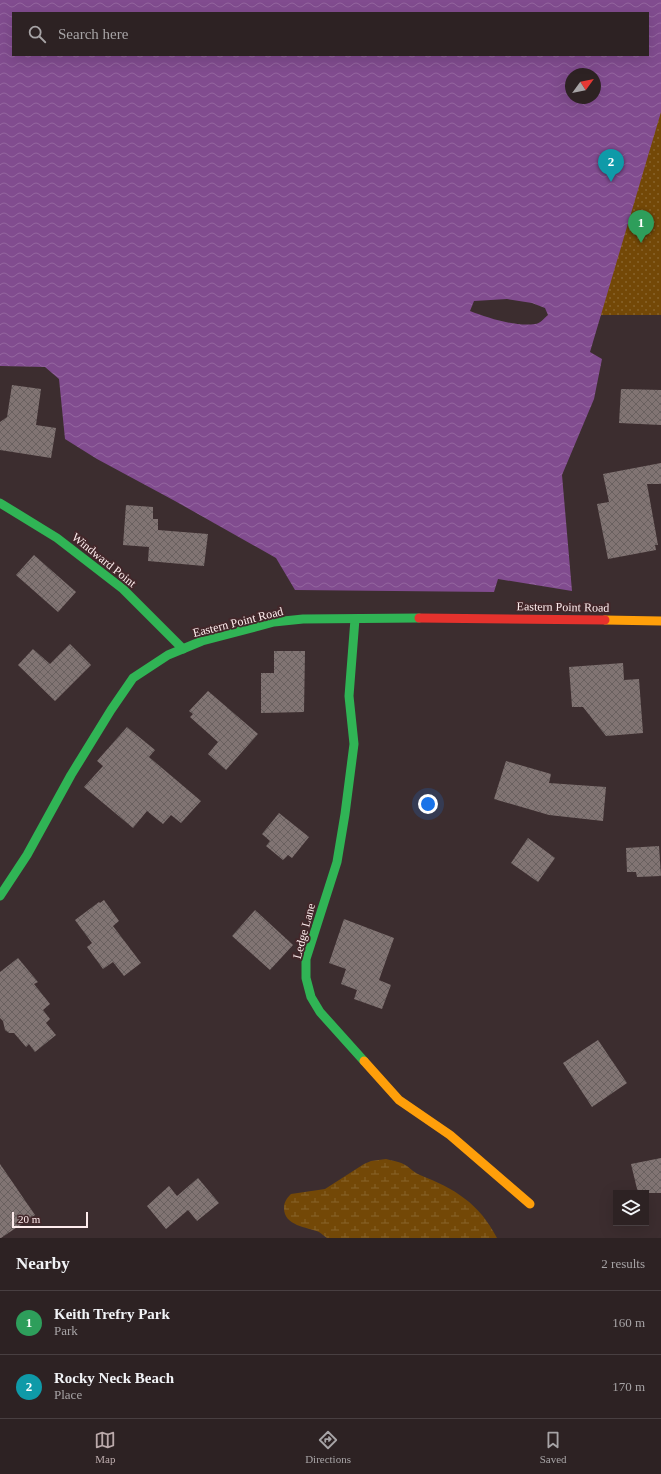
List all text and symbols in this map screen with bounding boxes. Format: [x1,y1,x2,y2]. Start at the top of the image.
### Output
search box [12,12,649,56]
icon: search [26,23,48,45]
text: Search here [58,26,128,42]
north arrow [565,68,601,104]
pin: 2 [598,149,624,182]
pin: 1 [628,210,654,243]
street label: Windward Point [69,530,139,591]
street label: Eastern Point Road [517,599,609,615]
street label: Eastern Point Road [191,604,285,640]
your location [418,794,438,814]
street label: Ledge Lane [290,902,318,960]
map controls [613,1190,649,1226]
button: layers [613,1190,649,1226]
scale bar [12,1210,88,1229]
text: 20 m [18,1213,40,1225]
text: Nearby [16,1254,70,1273]
text: 2 results [601,1256,645,1271]
text: Keith Trefry Park [54,1306,170,1322]
text: 1 [26,1315,32,1330]
text: 160 m [612,1315,645,1330]
text: Park [54,1323,78,1338]
text: Rocky Neck Beach [54,1370,174,1386]
text: 2 [26,1379,32,1394]
text: 170 m [612,1379,645,1394]
text: Place [54,1387,82,1402]
tab: Map [94,1429,116,1465]
tab: Directions [305,1429,351,1465]
tab: Saved [540,1429,567,1465]

